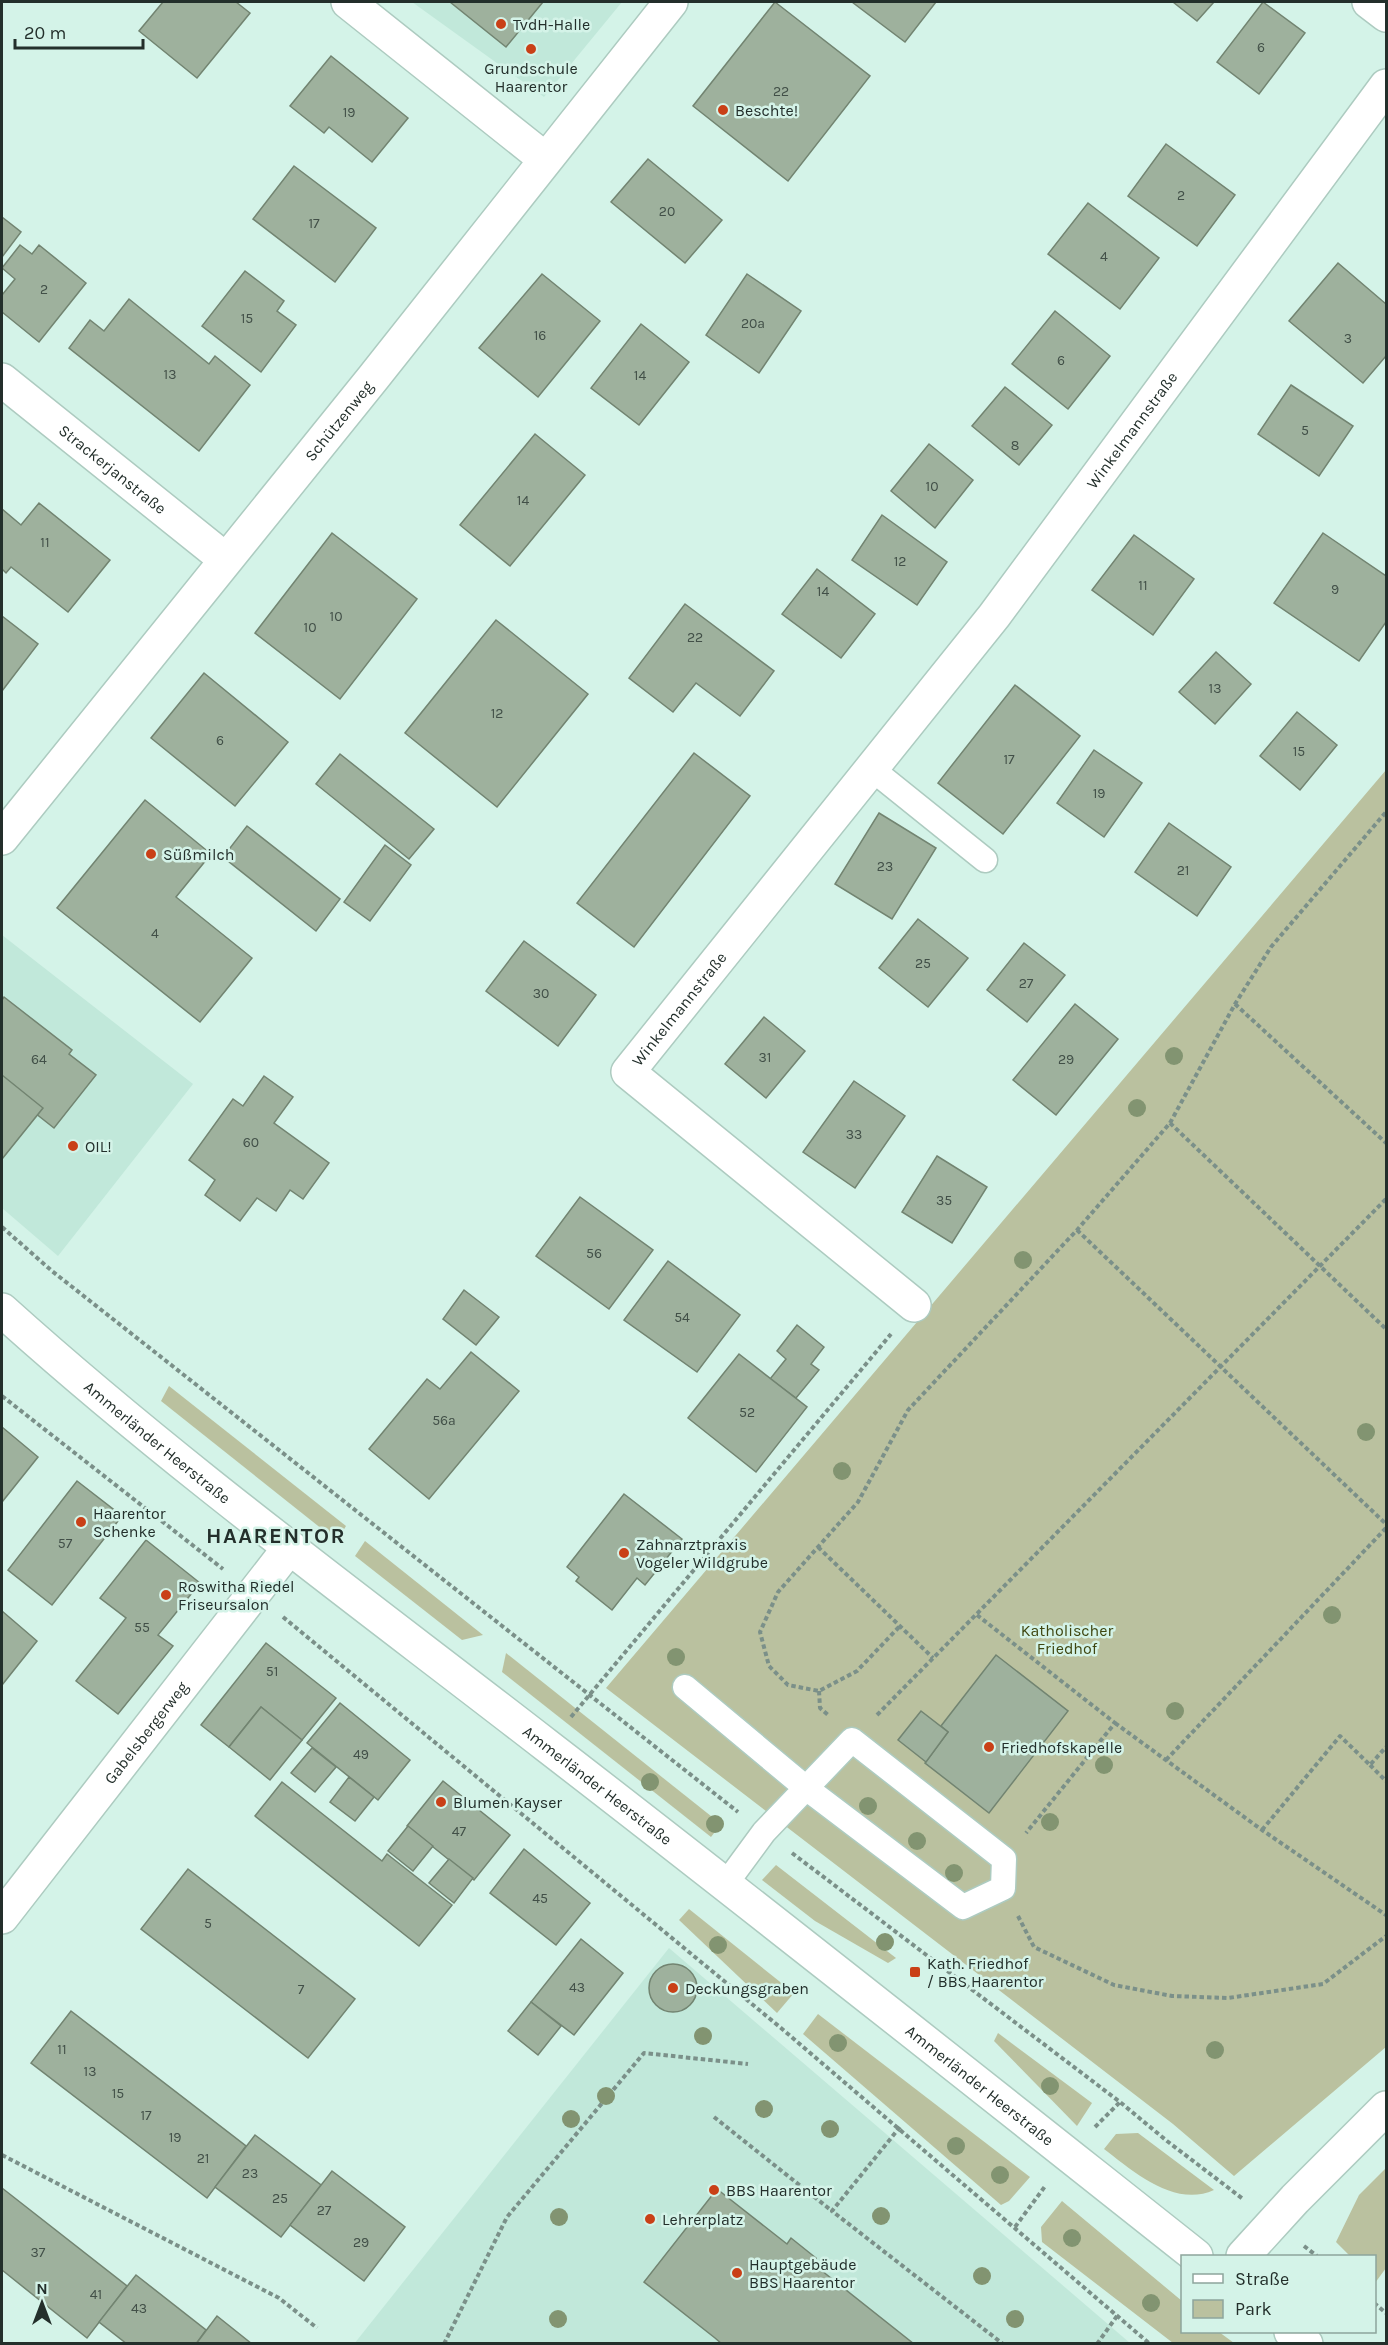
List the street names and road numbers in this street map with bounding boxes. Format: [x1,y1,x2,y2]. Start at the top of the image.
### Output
street label: Winkelmannstraße [1083,368,1181,492]
street label: Schützenweg [301,377,377,465]
street label: Strackerjanstraße [55,420,170,518]
street label: Winkelmannstraße [628,948,731,1070]
street label: Ammerländer Heerstraße [80,1377,234,1508]
street label: Gabelsbergerweg [100,1678,192,1788]
street label: Ammerländer Heerstraße [519,1722,676,1849]
street label: Ammerländer Heerstraße [902,2021,1058,2150]

